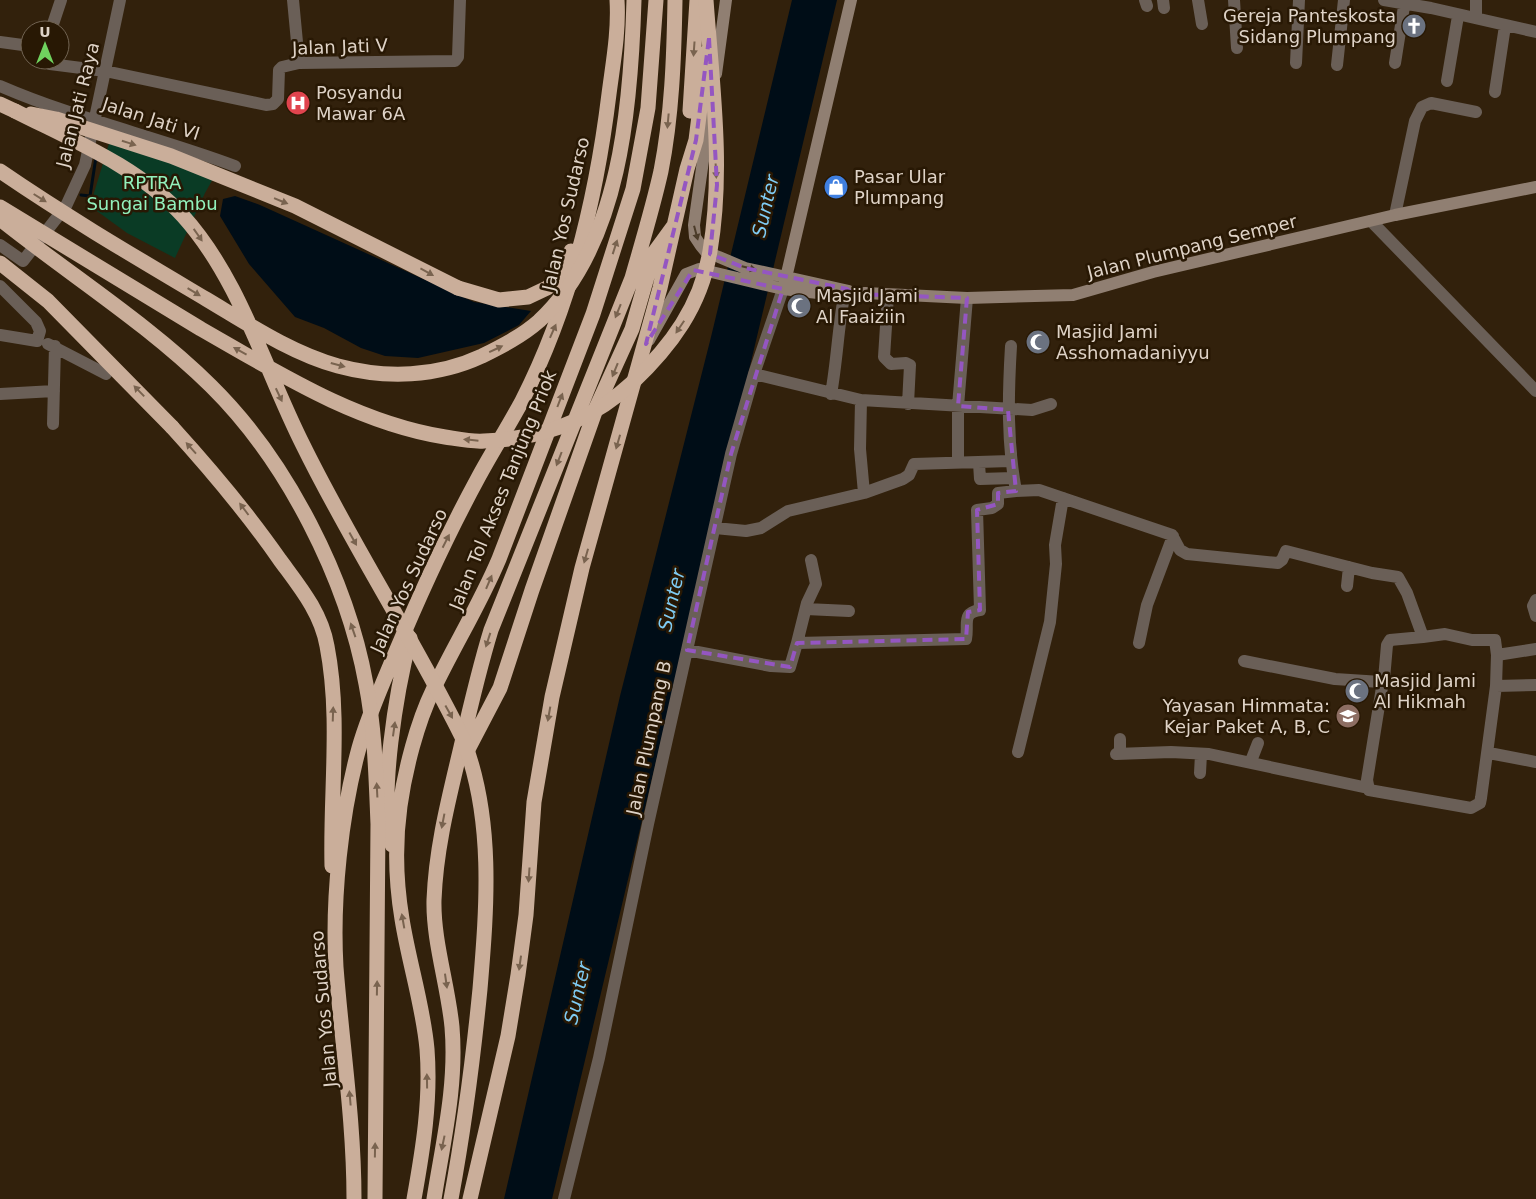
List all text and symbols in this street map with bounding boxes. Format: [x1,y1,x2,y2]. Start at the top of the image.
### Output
place label: Gereja Panteskosta Sidang Plumpang [1223,5,1396,47]
church icon: Gereja Panteskosta Sidang Plumpang [1401,13,1427,39]
north arrow [20,20,70,70]
text: U [39,24,51,40]
street label: Jalan Jati V [291,34,389,59]
street label: Jalan Jati Raya [52,40,103,171]
one-way arrow [690,41,698,57]
place label: Posyandu Mawar 6A [316,82,406,124]
hospital icon: Posyandu Mawar 6A [285,90,311,116]
street label: Jalan Jati VI [99,93,203,144]
one-way arrow [663,113,671,129]
street label: Jalan Yos Sudarso [537,135,593,294]
one-way arrow [122,139,137,147]
one-way arrow [713,163,721,179]
place label: Pasar Ular Plumpang [854,166,946,208]
park label: RPTRA Sungai Bambu [86,172,218,214]
water label: Sunter [747,172,783,239]
shop icon: Pasar Ular Plumpang [823,174,849,200]
one-way arrow [34,193,47,203]
one-way arrow [274,197,288,205]
street label: Jalan Plumpang Semper [1084,210,1299,283]
one-way arrow [692,225,700,241]
one-way arrow [193,228,203,242]
one-way arrow [612,240,619,255]
one-way arrow [741,264,756,272]
one-way arrow [419,268,434,276]
place label: Masjid Jami Al Faaiziin [816,285,918,327]
one-way arrow [187,288,201,296]
mosque icon: Masjid Jami Al Faaiziin [786,293,812,319]
one-way arrow [614,304,622,319]
one-way arrow [675,320,685,334]
place label: Masjid Jami Asshomadaniyyu [1056,321,1210,363]
one-way arrow [550,324,558,338]
mosque icon: Masjid Jami Asshomadaniyyu [1025,329,1051,355]
one-way arrow [489,345,503,353]
one-way arrow [233,347,247,355]
one-way arrow [331,362,346,370]
one-way arrow [610,363,618,377]
street label: Jalan Tol Akses Tanjung Priok [444,366,561,614]
one-way arrow [133,386,145,398]
one-way arrow [275,388,283,402]
one-way arrow [557,393,564,408]
one-way arrow [614,434,622,449]
one-way arrow [463,436,479,444]
one-way arrow [185,442,197,454]
one-way arrow [555,452,563,467]
one-way arrow [239,502,249,516]
street label: Jalan Yos Sudarso [365,505,451,657]
one-way arrow [349,533,358,546]
one-way arrow [442,534,450,549]
one-way arrow [581,548,589,563]
water label: Sunter [653,566,689,633]
one-way arrow [486,575,494,589]
one-way arrow [348,622,356,637]
one-way arrow [484,633,491,648]
street label: Jalan Plumpang B [622,659,675,818]
place label: Masjid Jami Al Hikmah [1374,670,1476,712]
mosque icon: Masjid Jami Al Hikmah [1344,678,1370,704]
place label: Yayasan Himmata: Kejar Paket A, B, C [1161,695,1330,737]
school or university icon: Yayasan Himmata: Kejar Paket A, B, C [1335,703,1361,729]
one-way arrow [445,705,454,719]
one-way arrow [330,706,338,722]
one-way arrow [545,706,553,722]
one-way arrow [390,721,398,737]
one-way arrow [372,782,380,798]
one-way arrow [439,813,447,829]
one-way arrow [524,867,532,883]
one-way arrow [398,913,406,929]
street label: Jalan Yos Sudarso [306,930,341,1089]
one-way arrow [515,955,523,971]
water label: Sunter [559,959,595,1026]
one-way arrow [442,974,450,990]
one-way arrow [373,980,381,996]
one-way arrow [423,1073,431,1089]
one-way arrow [346,1090,354,1106]
one-way arrow [439,1135,447,1150]
one-way arrow [372,1142,380,1158]

